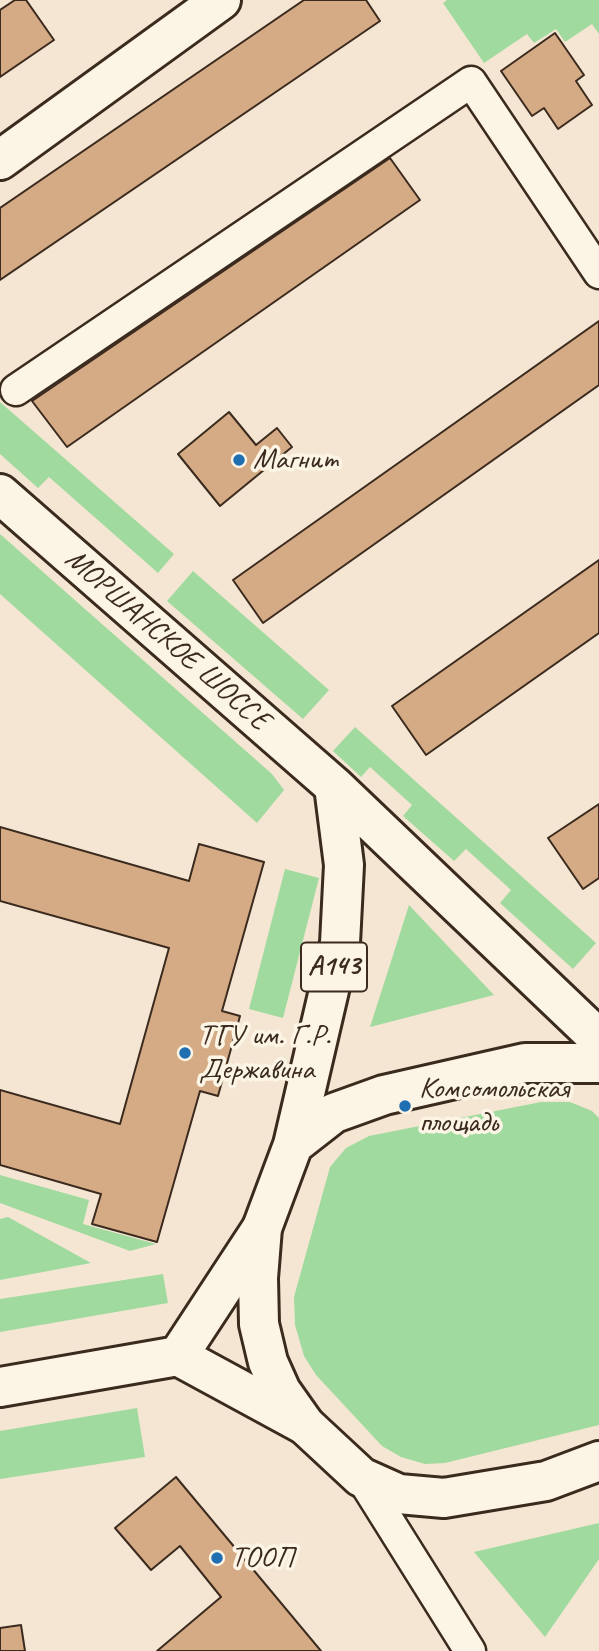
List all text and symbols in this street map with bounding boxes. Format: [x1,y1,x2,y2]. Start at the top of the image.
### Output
place label: Магнит [253,442,338,478]
marker: Магнит [231,452,247,468]
street label: МОРШАНСКОЕ ШОССЕ [57,541,277,739]
road number: А143 [301,942,367,992]
place label: ТГУ им. Г.Р. Державина [199,1018,331,1088]
marker: ТГУ им. Г.Р. Державина [177,1045,193,1061]
place label: Комсомольская площадь [419,1071,569,1142]
marker: Комсомольская площадь [397,1098,413,1114]
place label: ТООП [231,1540,293,1576]
marker: ТООП [209,1550,225,1566]

